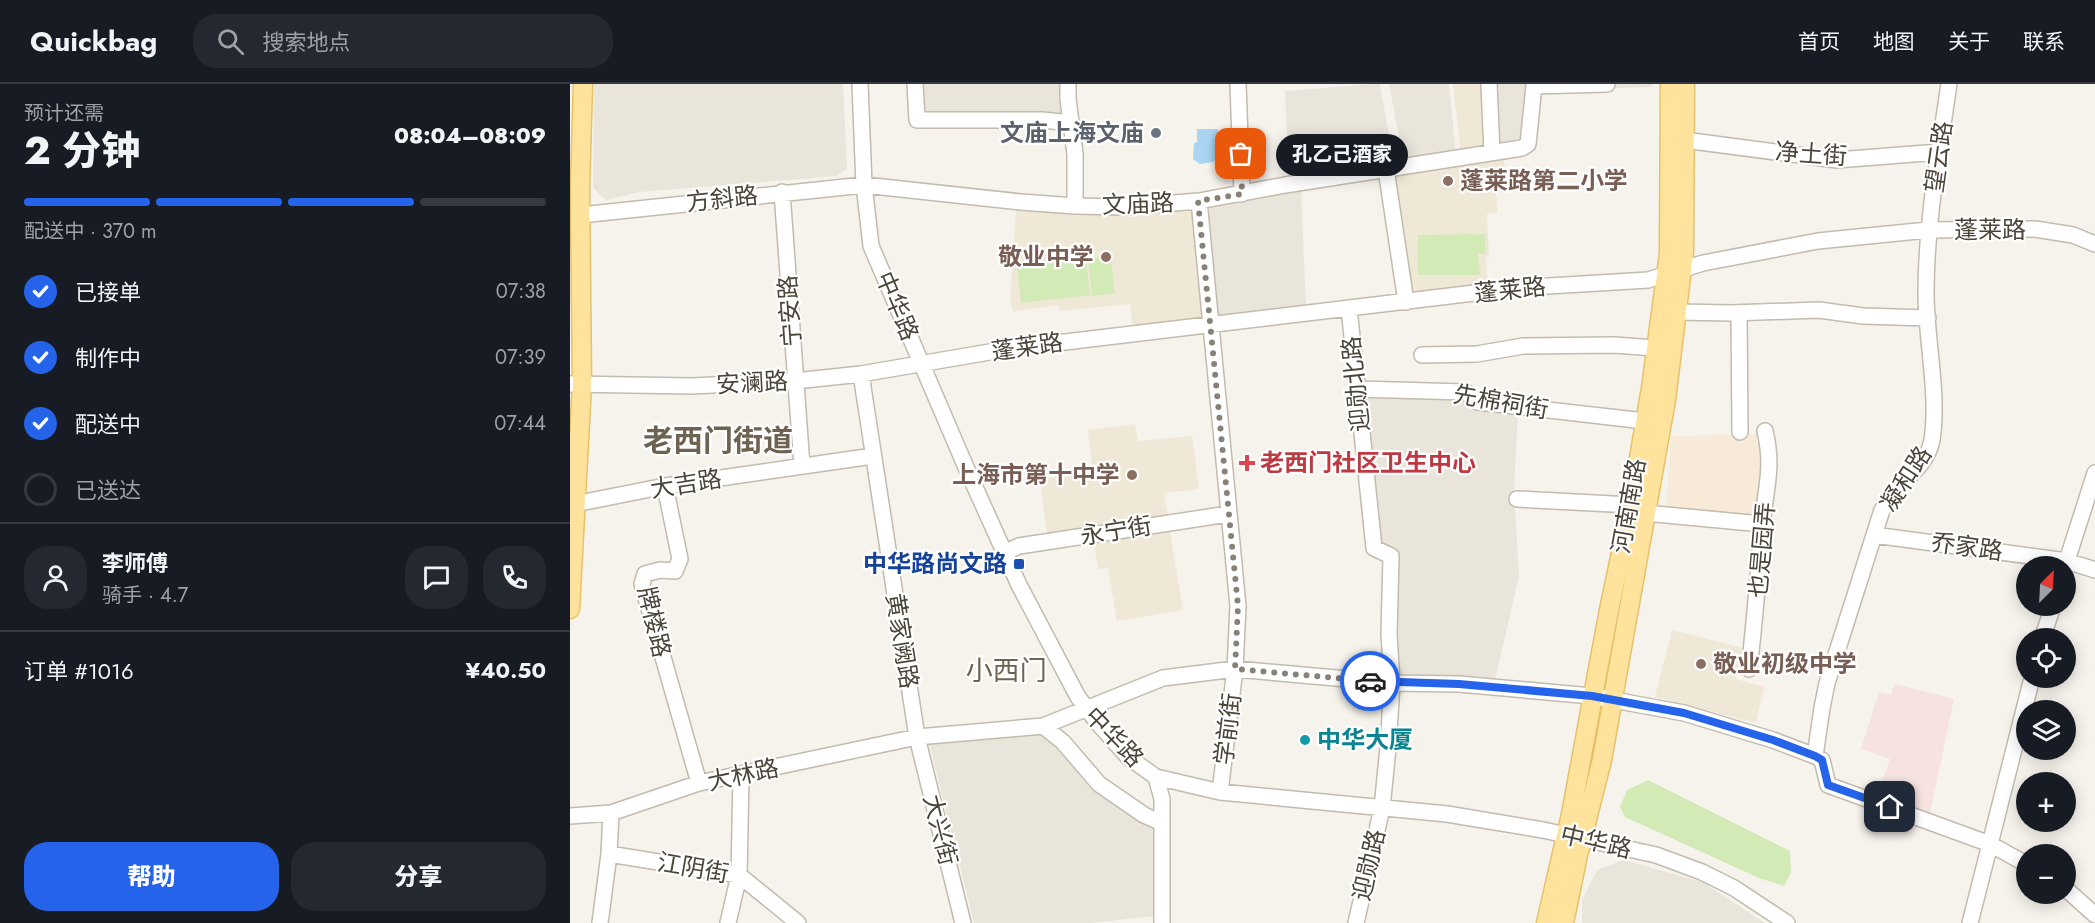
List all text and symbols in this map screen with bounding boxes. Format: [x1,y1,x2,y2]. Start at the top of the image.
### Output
search box [193,14,613,68]
text: Quickbag [30,21,157,62]
icon: search [214,25,247,58]
text: 搜索地点 [262,26,350,58]
text: 首页 [1798,27,1840,57]
text: 地图 [1873,27,1915,57]
text: 关于 [1948,27,1990,57]
text: 联系 [2023,27,2065,57]
text: 预计还需 [24,99,104,128]
place label: 文庙上海文庙 [1000,115,1144,150]
text: 08:04–08:09 [394,119,546,151]
street label: 望云路 [1916,119,1961,195]
text: 2 分钟 [24,122,140,179]
marker: 文庙上海文庙 [1149,126,1163,140]
pin [1215,128,1266,179]
callout: 孔乙己酒家 [1277,133,1409,175]
street label: 净土街 [1774,134,1848,173]
icon: bag [1224,137,1257,170]
text: 孔乙己酒家 [1292,140,1392,169]
place label: 蓬莱路第二小学 [1460,163,1628,198]
marker: 蓬莱路第二小学 [1441,174,1455,188]
street label: 方斜路 [684,177,760,220]
street label: 文庙路 [1101,185,1175,222]
street label: 蓬莱路 [1954,212,2026,247]
text: 配送中 · 370 m [24,217,157,246]
place label: 敬业中学 [998,239,1094,274]
marker: 敬业中学 [1099,250,1113,264]
street label: 中华路 [867,266,928,346]
street label: 蓬莱路 [1472,268,1548,311]
street label: 宁安路 [770,274,809,348]
icon: check [24,275,57,308]
text: 已接单 [75,276,141,308]
text: 07:38 [496,277,546,306]
street label: 蓬莱路 [989,324,1065,369]
street label: 迎勋北路 [1333,334,1378,434]
icon: check [24,341,57,374]
text: 制作中 [75,342,141,374]
text: 07:39 [495,343,546,372]
street label: 安澜路 [715,363,789,402]
street label: 先棉祠街 [1451,376,1551,427]
icon: check [24,407,57,440]
text: 配送中 [75,408,141,440]
text: 07:44 [494,409,546,438]
district label: 老西门街道 [643,419,793,462]
street label: 凝和路 [1871,439,1940,518]
place label: 老西门社区卫生中心 [1260,445,1476,480]
marker: 老西门社区卫生中心 [1238,454,1256,472]
street label: 河南南路 [1603,456,1654,556]
place label: 上海市第十中学 [952,457,1120,492]
street label: 大吉路 [648,461,724,506]
marker: 上海市第十中学 [1125,468,1139,482]
text: 已送达 [75,474,141,506]
street label: 也是园弄 [1740,501,1783,599]
street label: 永宁街 [1078,508,1154,553]
street label: 乔家路 [1929,524,2005,569]
button: person [24,546,87,609]
button: chat [405,546,468,609]
button: phone [483,546,546,609]
place label: 中华路尚文路 [863,546,1007,581]
text: 李师傅 [102,547,168,579]
north arrow [2016,556,2076,616]
map controls [2016,556,2076,904]
marker: 中华路尚文路 [1012,557,1026,571]
text: 骑手 · 4.7 [102,581,188,610]
street label: 牌楼路 [629,583,680,661]
street label: 黄家阙路 [878,591,927,691]
button: locate [2016,628,2076,688]
place label: 敬业初级中学 [1713,646,1857,681]
district label: 小西门 [966,651,1047,690]
courier [1340,651,1400,711]
text: ¥40.50 [466,654,546,686]
text: 订单 #1016 [24,655,134,687]
marker: 敬业初级中学 [1694,657,1708,671]
icon: car [1354,665,1387,698]
street label: 学前街 [1206,691,1249,767]
street label: 中华路 [1077,699,1152,775]
button: layers [2016,700,2076,760]
place label: 中华大厦 [1317,722,1413,757]
marker: 中华大厦 [1298,733,1312,747]
street label: 大林路 [704,750,782,799]
button: + [2016,772,2076,832]
pin [1864,781,1915,832]
icon: home [1873,790,1906,823]
street label: 大兴街 [915,791,966,869]
street label: 中华路 [1557,816,1635,867]
street label: 迎勋路 [1343,826,1394,904]
button: 帮助 [24,842,279,911]
button: 分享 [291,842,546,911]
street label: 江阴街 [655,844,732,891]
button: − [2016,844,2076,904]

